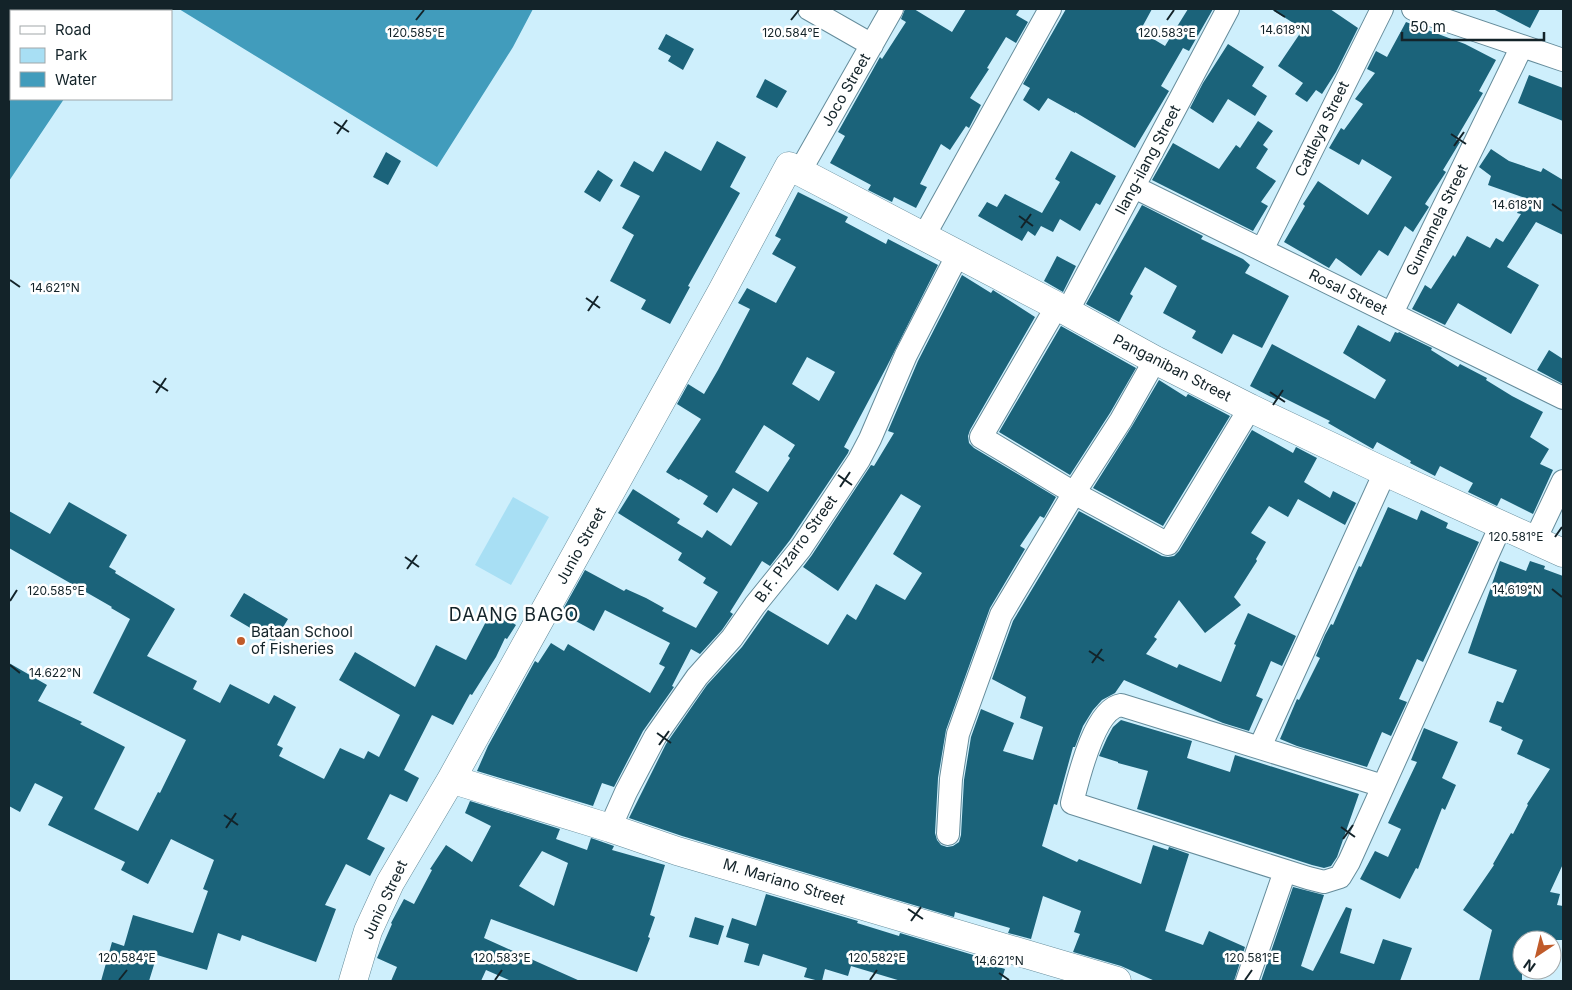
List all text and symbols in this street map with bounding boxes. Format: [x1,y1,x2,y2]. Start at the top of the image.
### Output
legend [10,10,172,100]
scale bar [1402,10,1544,42]
text: 50 m [1410,17,1446,36]
text: Road [55,20,91,39]
text: 14.618°N [1260,22,1310,37]
text: 120.585°E [387,25,445,40]
text: 120.584°E [762,25,820,40]
text: 120.583°E [1138,25,1196,40]
text: Park [55,45,88,64]
street label: Joco Street [817,50,874,130]
text: Water [55,70,97,89]
street label: Cattleya Street [1290,78,1353,180]
street label: Ilang-ilang Street [1111,102,1184,218]
street label: Gumamela Street [1401,161,1472,279]
text: 14.618°N [1492,197,1542,212]
street label: Rosal Street [1306,264,1391,319]
text: 14.621°N [30,280,80,295]
street label: Panganiban Street [1110,330,1235,406]
street label: B.F. Pizarro Street [750,491,841,606]
street label: Junio Street [552,504,610,588]
text: 120.581°E [1488,529,1544,544]
text: 14.619°N [1492,582,1542,597]
text: 120.585°E [27,583,85,598]
district label: DAANG BAGO [449,604,579,625]
place label: Bataan School of Fisheries [251,622,353,658]
marker: Bataan School of Fisheries [235,635,247,647]
text: 14.622°N [29,665,81,680]
street label: M. Mariano Street [721,854,847,909]
street label: Junio Street [358,857,411,943]
north arrow [1512,930,1562,980]
text: 120.584°E [98,950,156,965]
text: 120.583°E [473,950,531,965]
text: 120.582°E [848,950,906,965]
text: 120.581°E [1224,950,1280,965]
text: 14.621°N [974,953,1024,968]
text: N [1520,956,1539,976]

